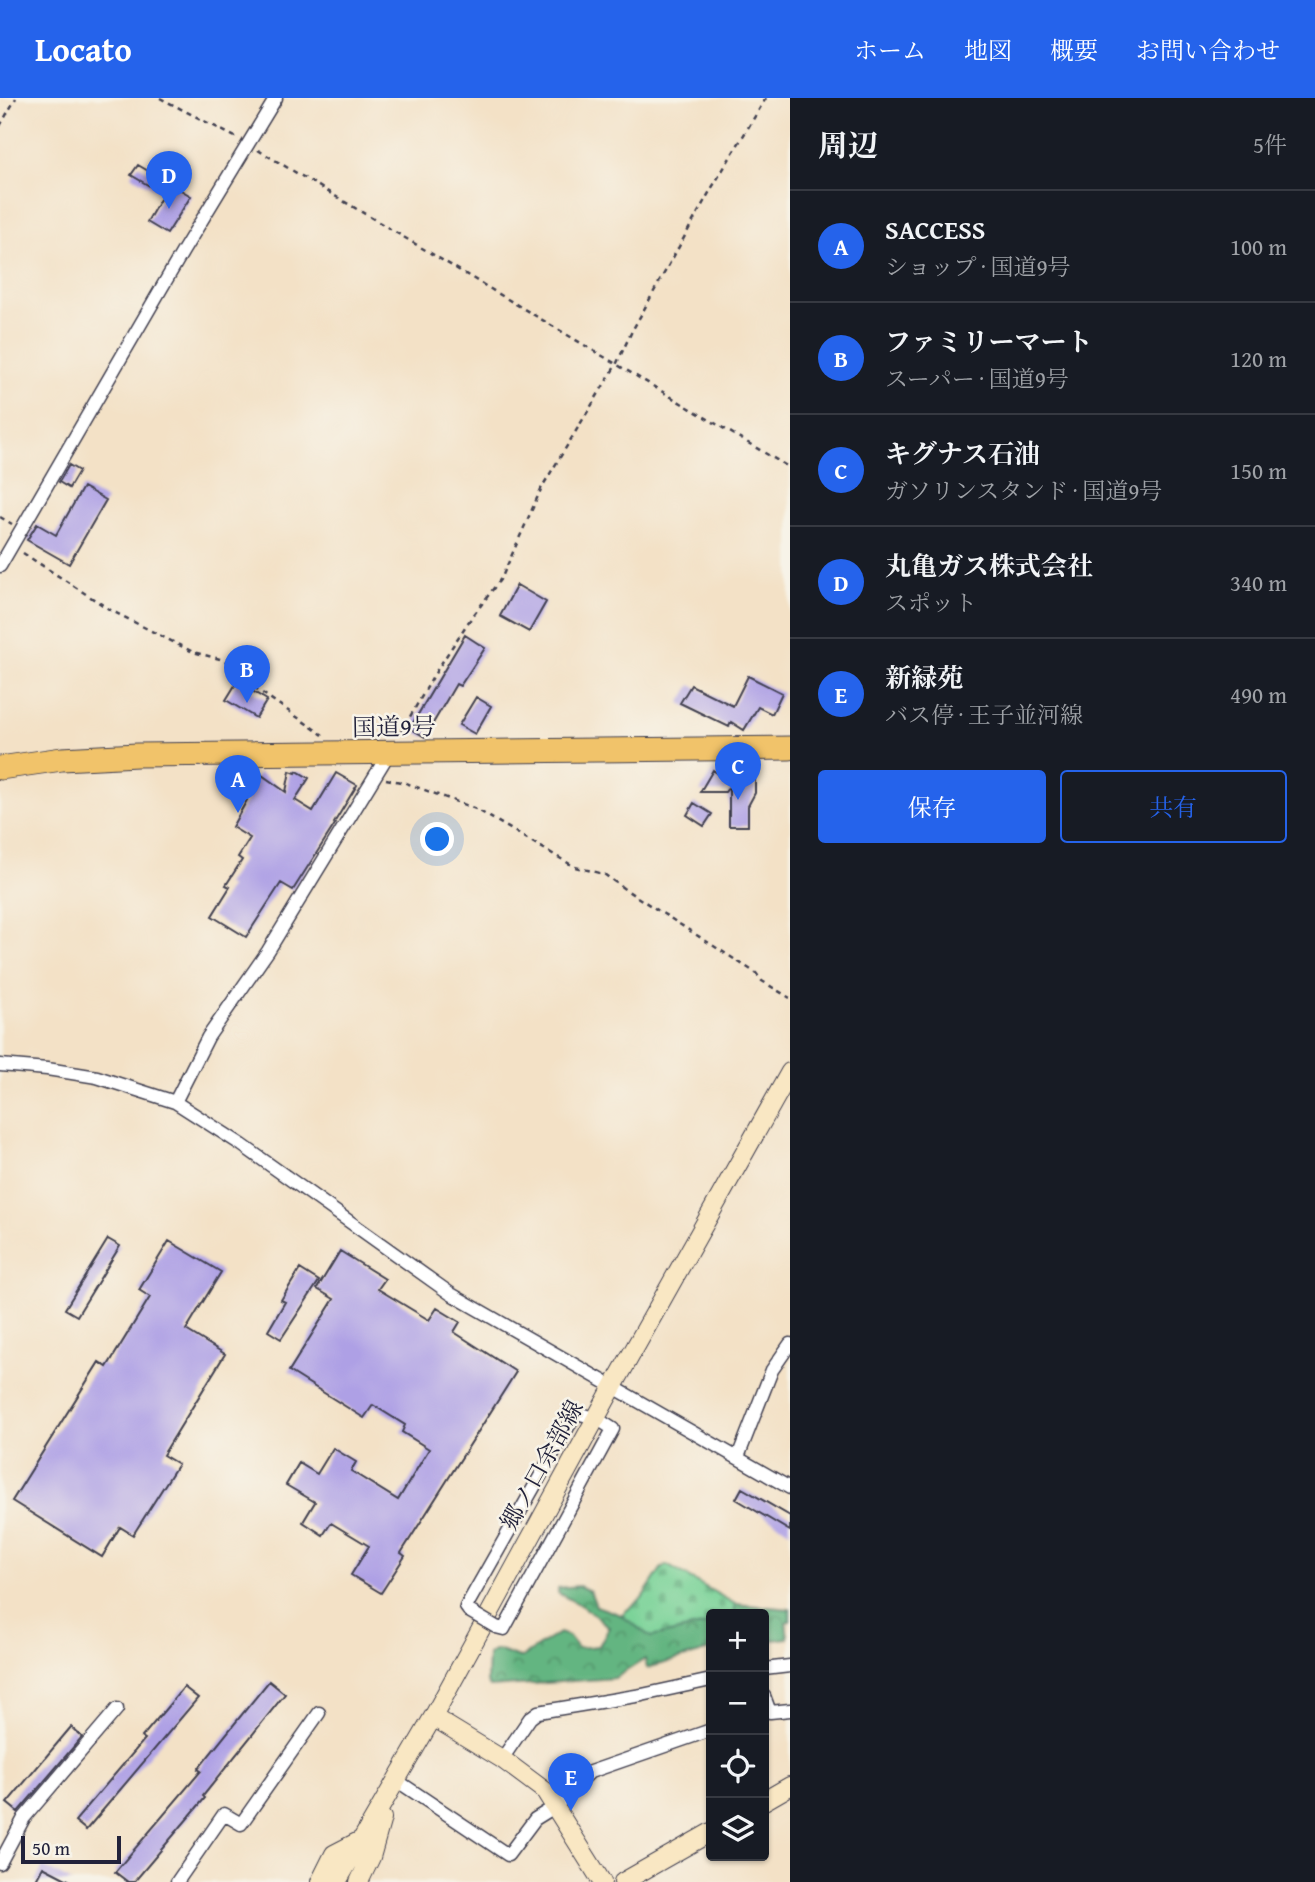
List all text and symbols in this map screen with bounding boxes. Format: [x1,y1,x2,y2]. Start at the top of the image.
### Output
text: Locato [35,25,132,73]
text: ホーム [854,33,926,68]
text: 地図 [964,33,1012,68]
text: 概要 [1050,33,1098,68]
text: お問い合わせ [1136,33,1280,68]
text: 周辺 [818,123,878,167]
text: 5件 [1253,128,1287,161]
pin: D [146,151,192,209]
text: SACCESS [885,210,985,249]
text: A [834,230,848,263]
text: 100 m [1230,230,1287,263]
text: ショップ · 国道9号 [885,250,1071,283]
text: ファミリーマート [885,322,1092,361]
text: B [834,342,848,375]
text: 120 m [1230,342,1287,375]
text: スーパー · 国道9号 [885,362,1069,395]
text: キグナス石油 [885,434,1040,473]
text: C [834,454,848,487]
text: 150 m [1230,454,1287,487]
text: ガソリンスタンド · 国道9号 [885,474,1162,507]
text: 丸亀ガス株式会社 [885,546,1093,585]
text: D [834,566,848,599]
text: 340 m [1230,566,1287,599]
text: スポット [885,586,977,619]
pin: B [224,645,270,703]
text: 新緑苑 [885,658,963,697]
text: E [835,678,847,711]
text: 490 m [1230,678,1287,711]
text: バス停 · 王子並河線 [885,698,1083,731]
street label: 国道9号 [352,708,436,745]
pin: C [715,742,761,800]
pin: A [215,755,261,813]
button: 保存 [818,770,1046,843]
button: 共有 [1060,770,1287,843]
your location [420,822,454,856]
street label: 郷ノ口余部線 [491,1393,592,1536]
map controls [706,1609,769,1861]
button: + [706,1609,769,1672]
button: − [706,1672,769,1735]
button: locate [706,1735,769,1798]
pin: E [548,1753,594,1811]
button: layers [706,1798,769,1861]
scale bar [21,1833,121,1865]
text: 50 m [32,1834,70,1862]

